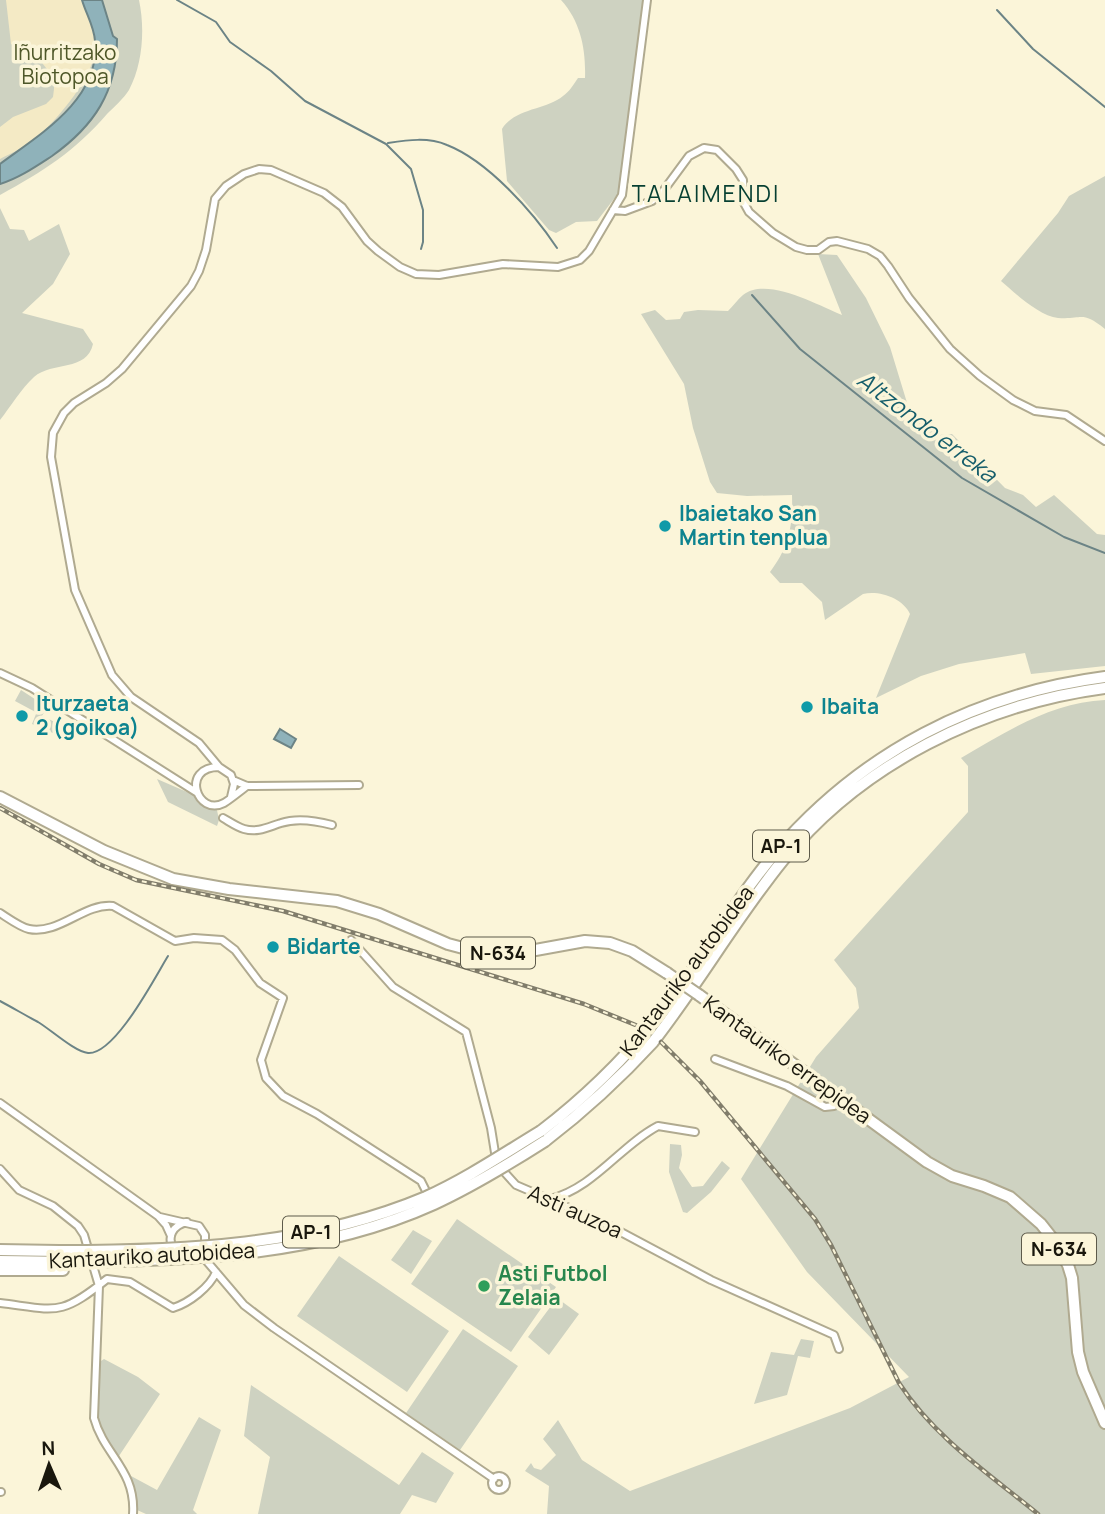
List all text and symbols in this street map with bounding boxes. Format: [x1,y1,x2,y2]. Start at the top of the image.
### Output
park label: Iñurritzako Biotopoa [13,38,117,90]
district label: TALAIMENDI [632,177,780,209]
water label: Altzondo erreka [851,363,1005,490]
place label: Ibaietako San Martin tenplua [679,499,828,551]
marker: Ibaietako San Martin tenplua [657,518,673,534]
place label: Iturzaeta 2 (goikoa) [36,689,139,741]
place label: Ibaita [821,692,879,720]
marker: Ibaita [799,699,815,715]
marker: Iturzaeta 2 (goikoa) [14,708,30,724]
road number: AP-1 [753,831,809,862]
street label: Kantauriko autobidea [613,880,760,1061]
place label: Bidarte [287,932,361,960]
road number: N-634 [461,937,535,968]
marker: Bidarte [265,939,281,955]
street label: Kantauriko errepidea [698,989,877,1130]
street label: Asti auzoa [524,1178,627,1244]
road number: AP-1 [283,1216,339,1248]
road number: N-634 [1022,1233,1096,1264]
street label: Kantauriko autobidea [48,1236,256,1274]
place label: Asti Futbol Zelaia [498,1259,608,1311]
marker: Asti Futbol Zelaia [476,1278,492,1294]
north arrow [14,1430,84,1500]
text: N [41,1435,56,1461]

